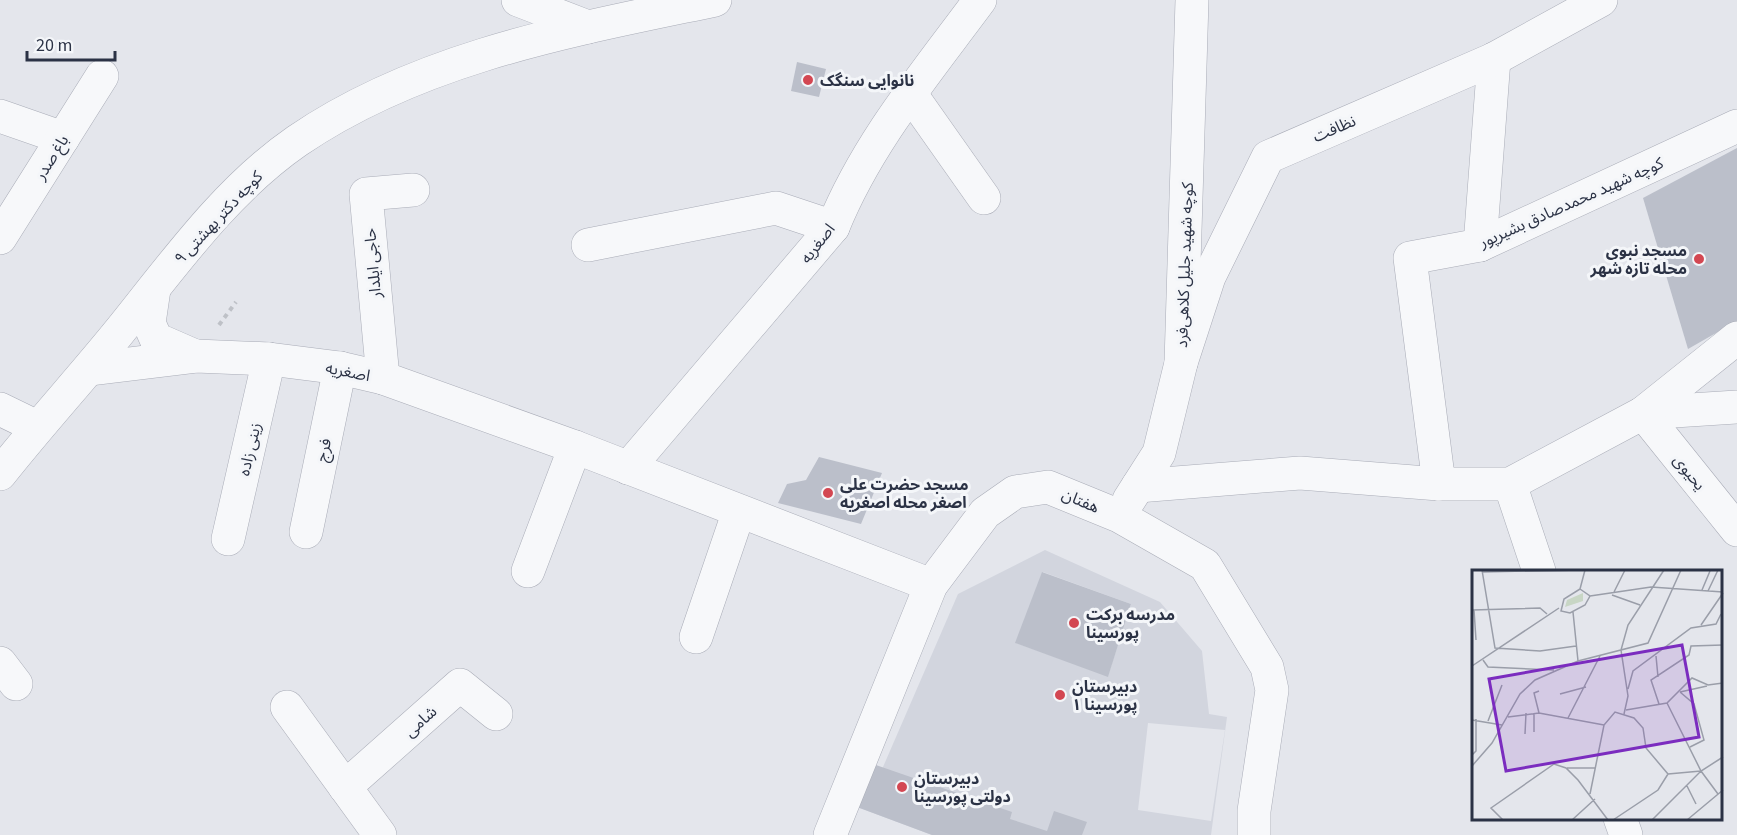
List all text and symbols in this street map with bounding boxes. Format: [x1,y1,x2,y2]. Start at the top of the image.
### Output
scale bar [27,24,116,62]
text: 20 m [36,33,72,58]
place label: نانوایی سنگک [820,70,914,92]
marker: نانوایی سنگک [801,73,815,87]
street label: نظافت [1309,110,1359,148]
street label: باغ صدر [29,131,75,186]
street label: کوچه شهید محمدصادق بشیرپور [1475,152,1667,254]
street label: کوچه دکتر بهشتی ۹ [170,166,268,269]
street label: کوچه شهید جلیل کلاهی‌فرد [1171,181,1199,348]
street label: اصغریه [795,219,840,268]
street label: حاجی ایلدار [359,227,387,300]
place label: مسجد نبوی محله تازه شهر [1590,240,1687,280]
marker: مسجد نبوی محله تازه شهر [1692,252,1706,266]
street label: اصغریه [324,357,372,387]
street label: زینی زاده [233,420,267,478]
street label: فرج [311,436,338,464]
street label: یحیوی [1668,450,1711,495]
place label: مسجد حضرت علی اصغر محله اصغریه [840,474,969,514]
street label: هفتان [1058,483,1103,519]
marker: مسجد حضرت علی اصغر محله اصغریه [821,486,835,500]
inset map [1472,570,1722,820]
place label: مدرسه برکت پورسینا [1086,604,1175,644]
marker: مدرسه برکت پورسینا [1067,616,1081,630]
place label: دبیرستان پورسینا ۱ [1072,676,1138,716]
marker: دبیرستان پورسینا ۱ [1053,688,1067,702]
street label: شامی [399,701,442,742]
place label: دبیرستان دولتی پورسینا [914,768,1011,808]
marker: دبیرستان دولتی پورسینا [895,780,909,794]

